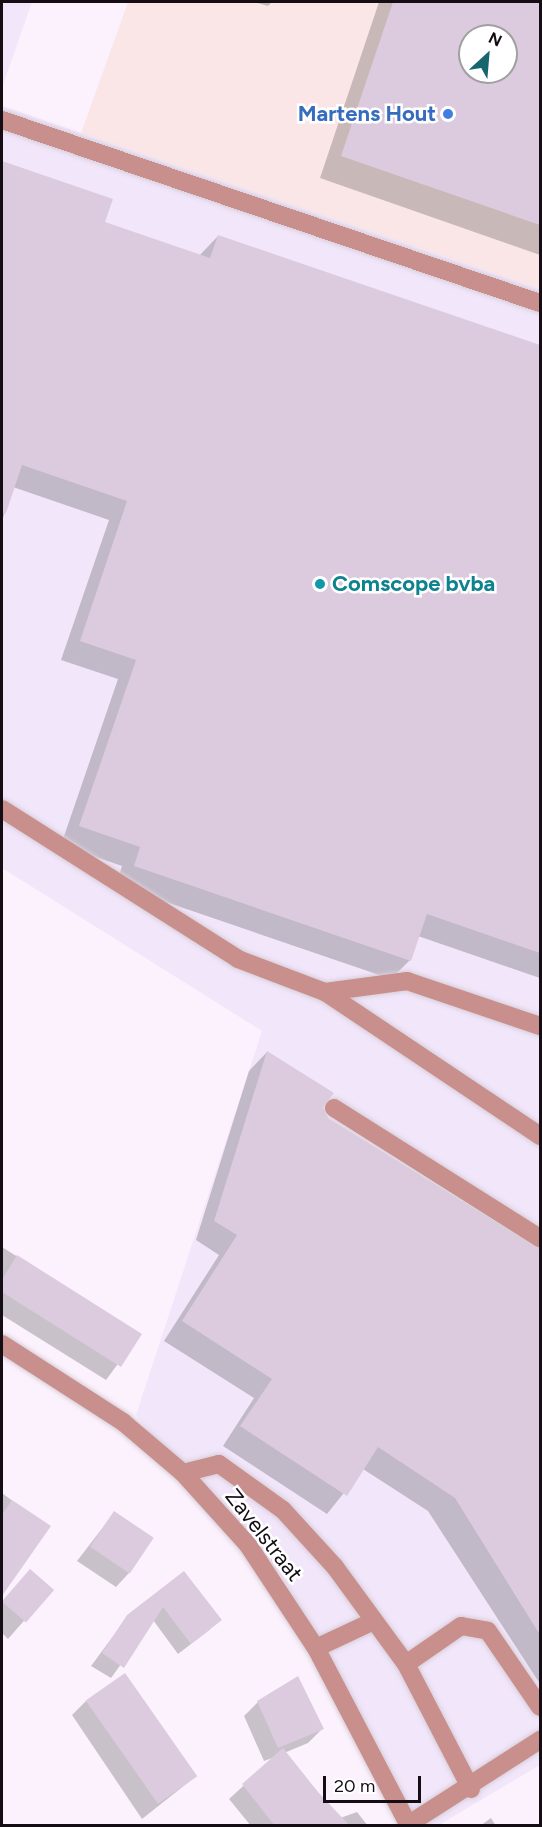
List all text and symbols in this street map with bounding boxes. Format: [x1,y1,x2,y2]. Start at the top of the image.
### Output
north arrow [458,24,518,84]
text: N [486,28,505,50]
place label: Martens Hout [298,101,436,127]
marker: Martens Hout [441,107,455,121]
place label: Comscope bvba [332,571,495,597]
marker: Comscope bvba [313,577,327,591]
street label: Zavelstraat [220,1484,308,1586]
scale bar [326,1764,424,1802]
text: 20 m [334,1775,375,1797]

